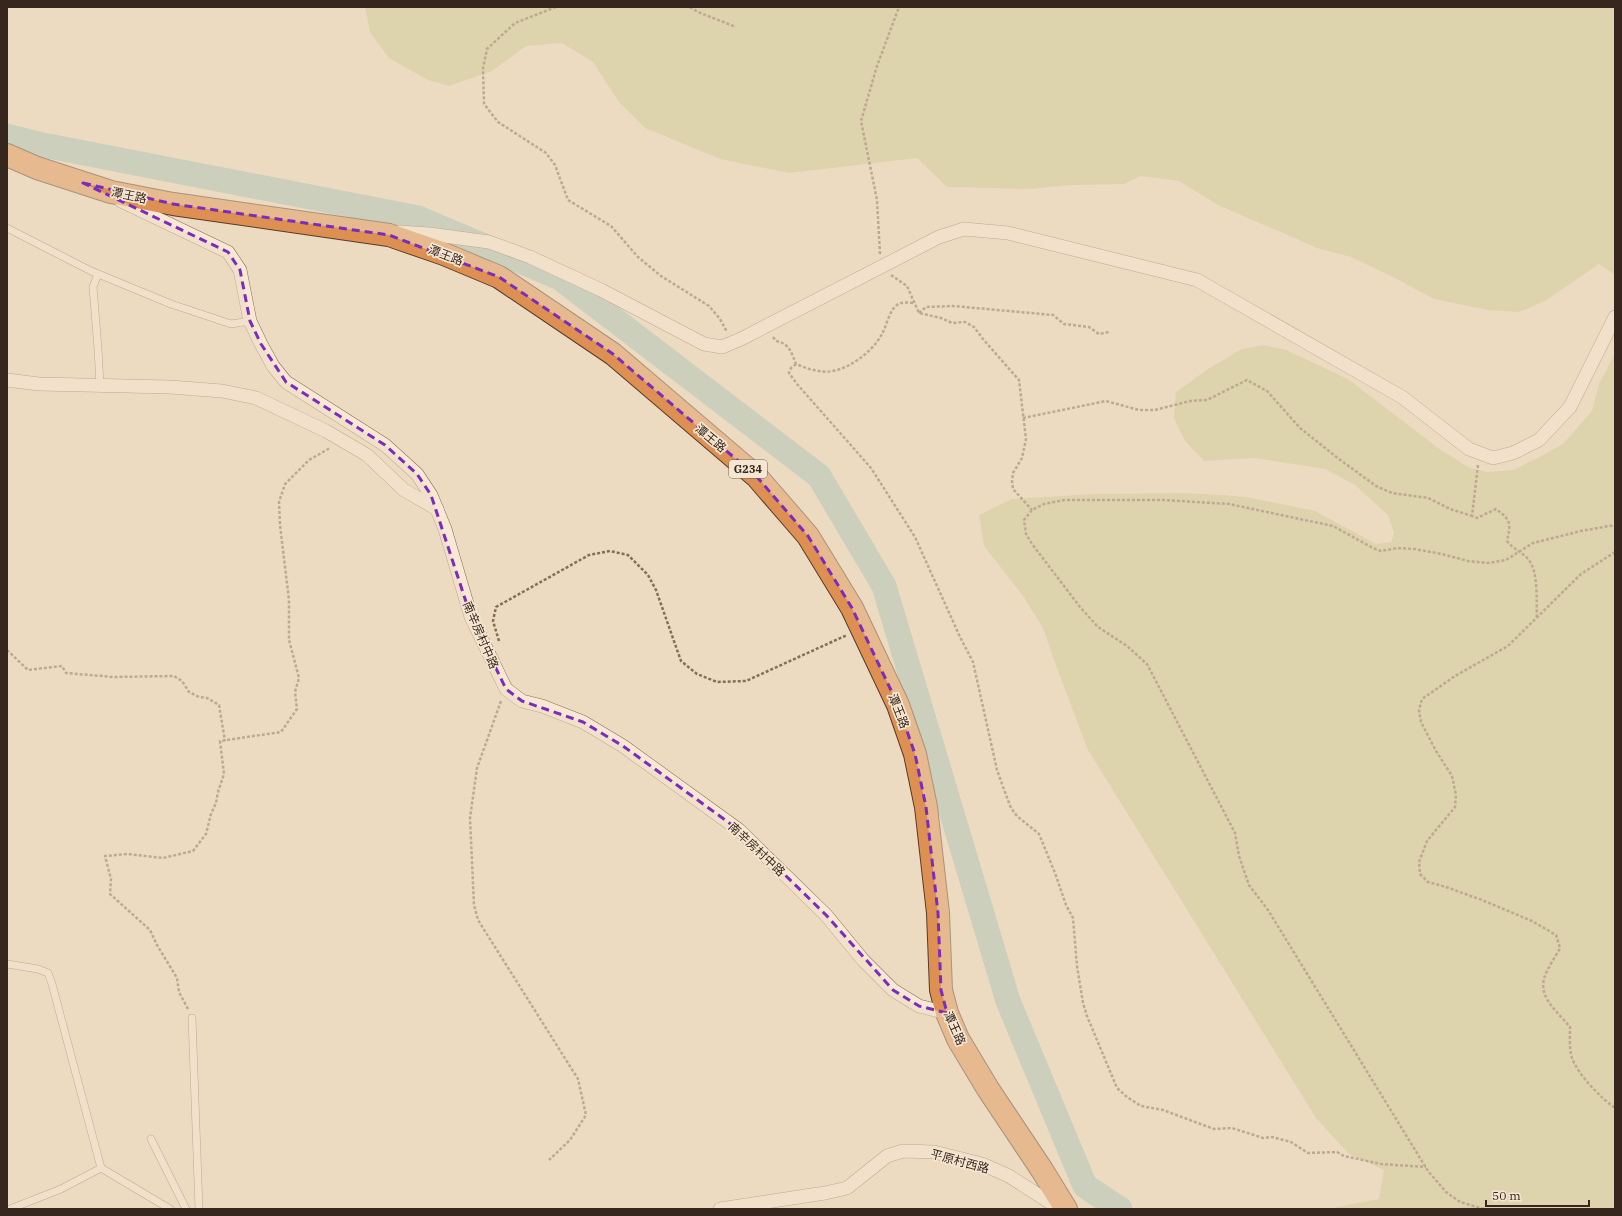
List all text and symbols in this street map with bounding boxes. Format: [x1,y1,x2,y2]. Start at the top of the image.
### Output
street label: 潭王路 [110,184,148,206]
street label: 潭王路 [427,242,465,268]
street label: 潭王路 [692,421,730,455]
road number: G234 [729,460,767,478]
street label: 南辛房村中路 [460,599,502,671]
street label: 潭王路 [886,692,912,730]
street label: 南辛房村中路 [726,819,788,879]
street label: 潭王路 [941,1008,969,1048]
street label: 平原村西路 [929,1146,991,1176]
scale bar [1486,1182,1589,1208]
text: 50 m [1492,1188,1521,1203]

